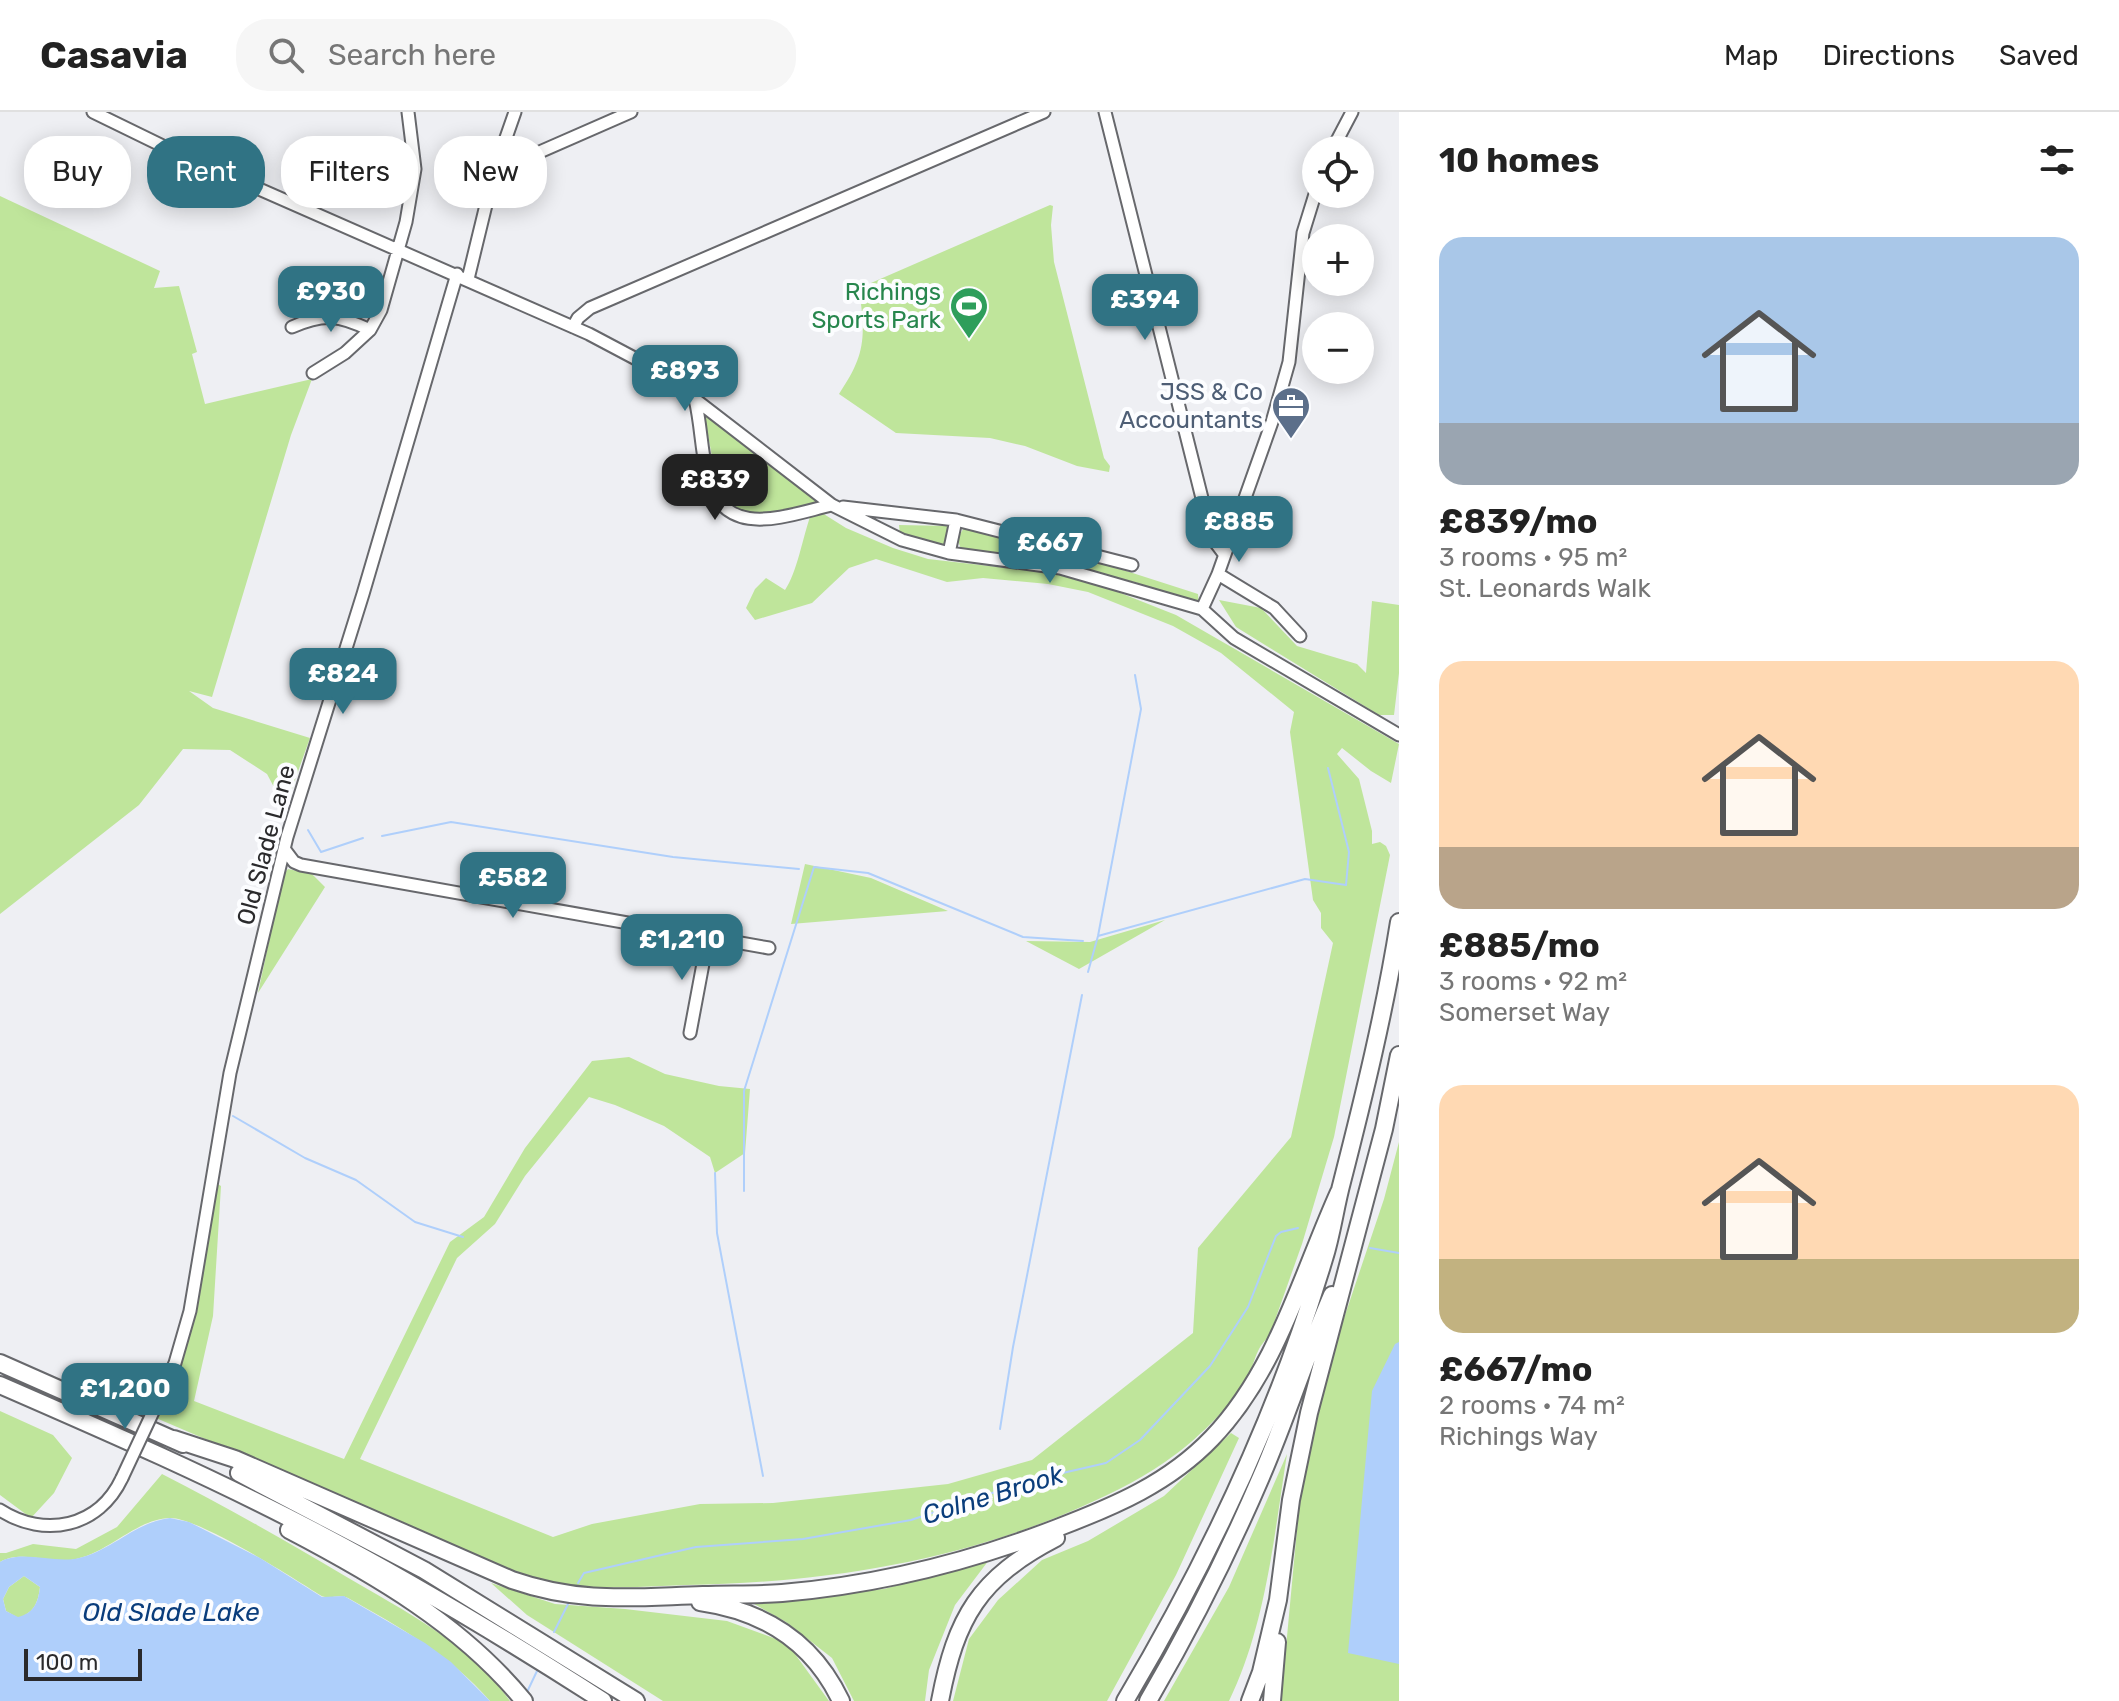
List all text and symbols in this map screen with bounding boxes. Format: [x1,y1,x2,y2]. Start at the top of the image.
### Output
search box [236,19,796,91]
text: Casavia [40,32,188,78]
icon: search [264,33,308,77]
text: Search here [328,37,496,73]
text: Map [1724,39,1778,72]
text: Directions [1822,39,1955,72]
text: Saved [1999,39,2079,72]
chip: Buy [24,136,131,208]
chip: Rent [147,136,265,208]
chip: Filters [281,136,418,208]
chip: New [434,136,547,208]
map controls [1302,136,1374,384]
button: locate [1302,136,1374,208]
icon: filters [2035,138,2079,182]
text: 10 homes [1439,140,1599,181]
button: + [1302,224,1374,296]
pin: £930 [284,266,378,334]
pin: £394 [1098,274,1192,342]
text: £930 [296,276,366,307]
place label: Richings Sports Park [811,278,942,334]
text: £394 [1110,284,1180,315]
sports icon: Richings Sports Park [948,285,990,340]
icon: home [1687,289,1831,433]
button: − [1302,312,1374,384]
pin: £893 [638,345,732,413]
text: £893 [650,355,720,386]
place label: JSS & Co Accountants [1119,378,1263,434]
office icon: JSS & Co Accountants [1270,385,1312,440]
pin: £839 [668,454,762,522]
text: £839 [680,464,750,495]
pin: £885 [1192,496,1286,564]
text: £839/mo [1439,501,1597,542]
text: £885 [1204,506,1274,537]
pin: £667 [1003,517,1097,585]
text: £667 [1017,527,1083,558]
text: 3 rooms · 95 m² [1439,542,1627,573]
text: St. Leonards Walk [1439,573,1651,604]
pin: £824 [296,648,390,716]
text: £824 [308,658,378,689]
icon: home [1687,713,1831,857]
street label: Old Slade Lane [231,762,301,928]
pin: £582 [466,852,560,920]
text: £582 [478,862,548,893]
pin: £1,210 [617,914,747,982]
text: £1,210 [639,924,725,955]
text: £885/mo [1439,925,1600,966]
text: 3 rooms · 92 m² [1439,966,1627,997]
text: Somerset Way [1439,997,1610,1028]
icon: home [1687,1137,1831,1281]
text: £667/mo [1439,1349,1592,1390]
pin: £1,200 [60,1363,190,1431]
text: £1,200 [79,1373,171,1404]
text: 2 rooms · 74 m² [1439,1390,1625,1421]
text: Richings Way [1439,1421,1598,1452]
water label: Colne Brook [919,1459,1068,1531]
water label: Old Slade Lake [82,1597,260,1628]
scale bar [24,1645,142,1681]
text: 100 m [36,1649,98,1676]

